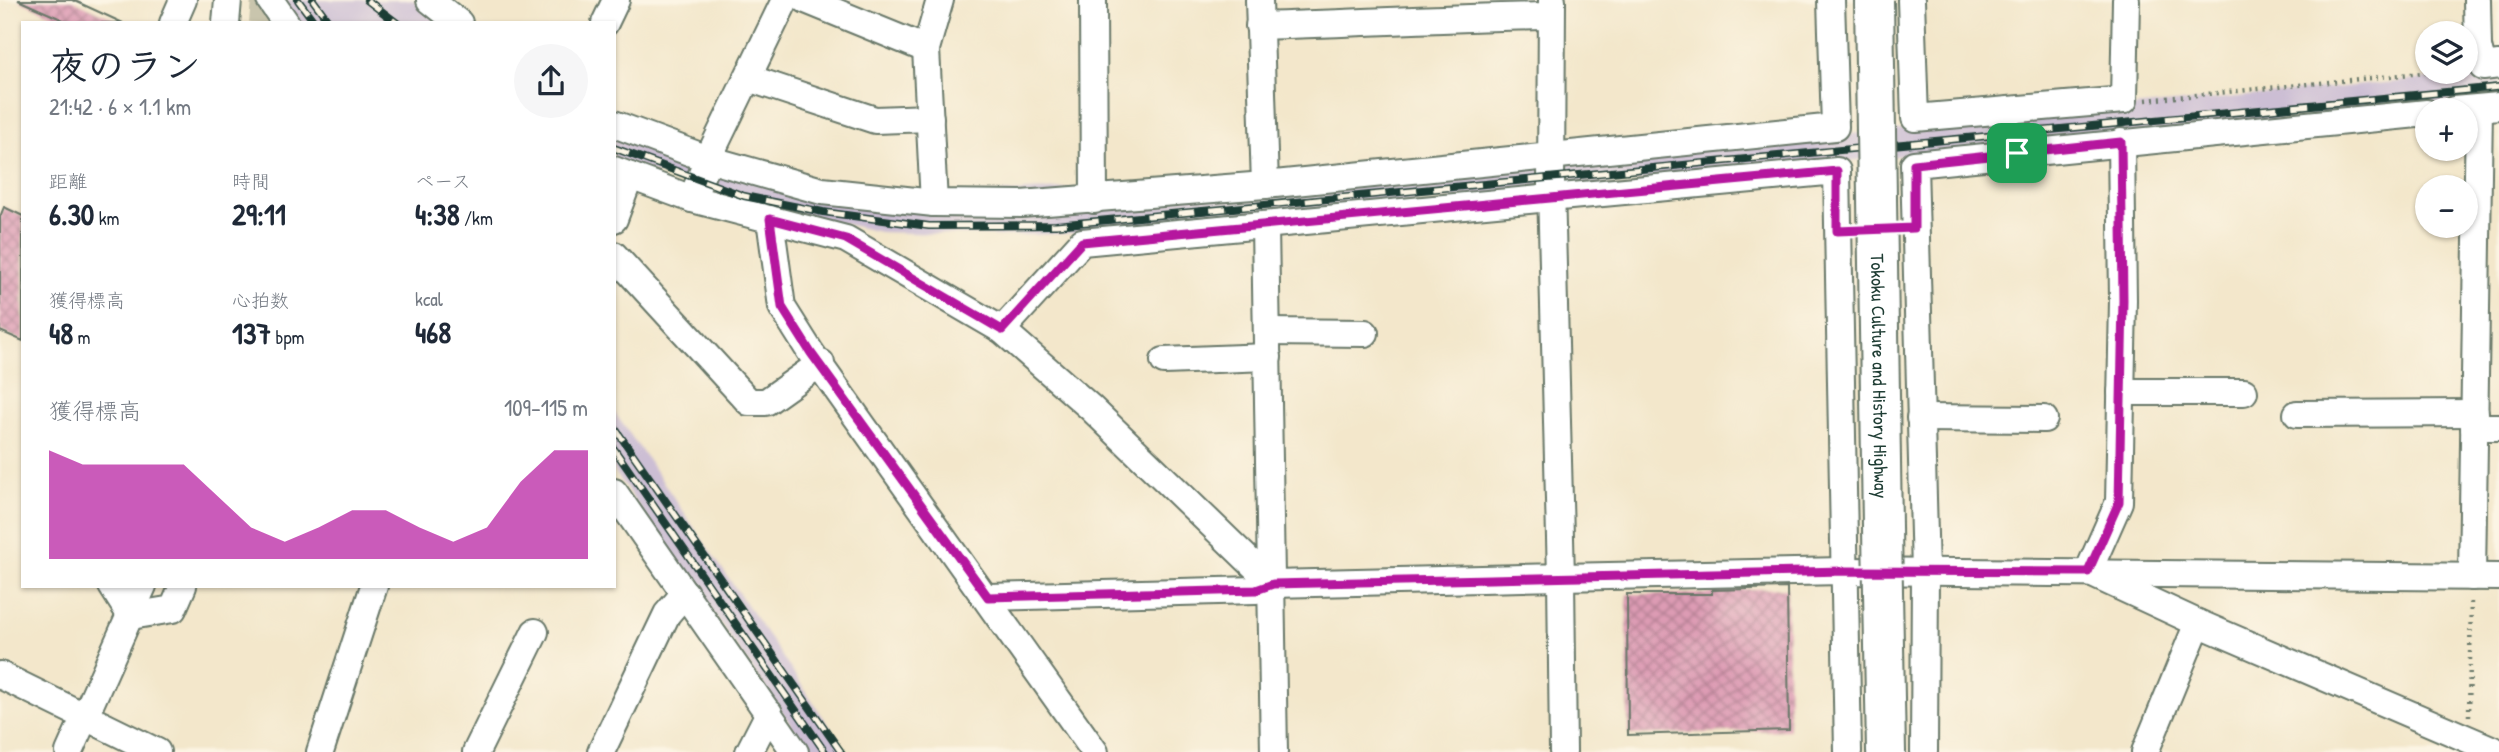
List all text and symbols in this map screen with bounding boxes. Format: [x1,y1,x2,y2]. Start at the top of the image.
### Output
map controls [2415,21,2478,238]
button: layers [2415,21,2478,84]
text: 夜のラン [49,39,201,91]
button: share [514,44,588,118]
text: 21:42 · 6 × 1.1 km [49,91,191,122]
button: + [2415,98,2478,161]
pin [1987,123,2047,183]
icon: arrive [1998,134,2036,172]
text: 距離 [49,168,87,194]
text: 時間 [232,168,270,194]
text: ペース [415,168,471,194]
button: − [2415,175,2478,238]
text: 6.30 [49,194,94,234]
text: 29:11 [232,194,286,234]
text: 4:38 [415,194,460,234]
text: km [94,205,119,231]
text: /km [460,205,493,231]
street label: Tokoku Culture and History Highway [1865,253,1895,499]
text: kcal [415,286,443,312]
text: 獲得標高 [49,287,125,313]
text: 心拍数 [232,287,289,313]
text: 468 [415,312,451,352]
text: 48 [49,313,73,353]
text: 137 [232,313,271,353]
text: m [73,324,91,350]
text: bpm [271,324,304,350]
text: 109–115 m [504,392,588,423]
text: 獲得標高 [49,395,141,426]

